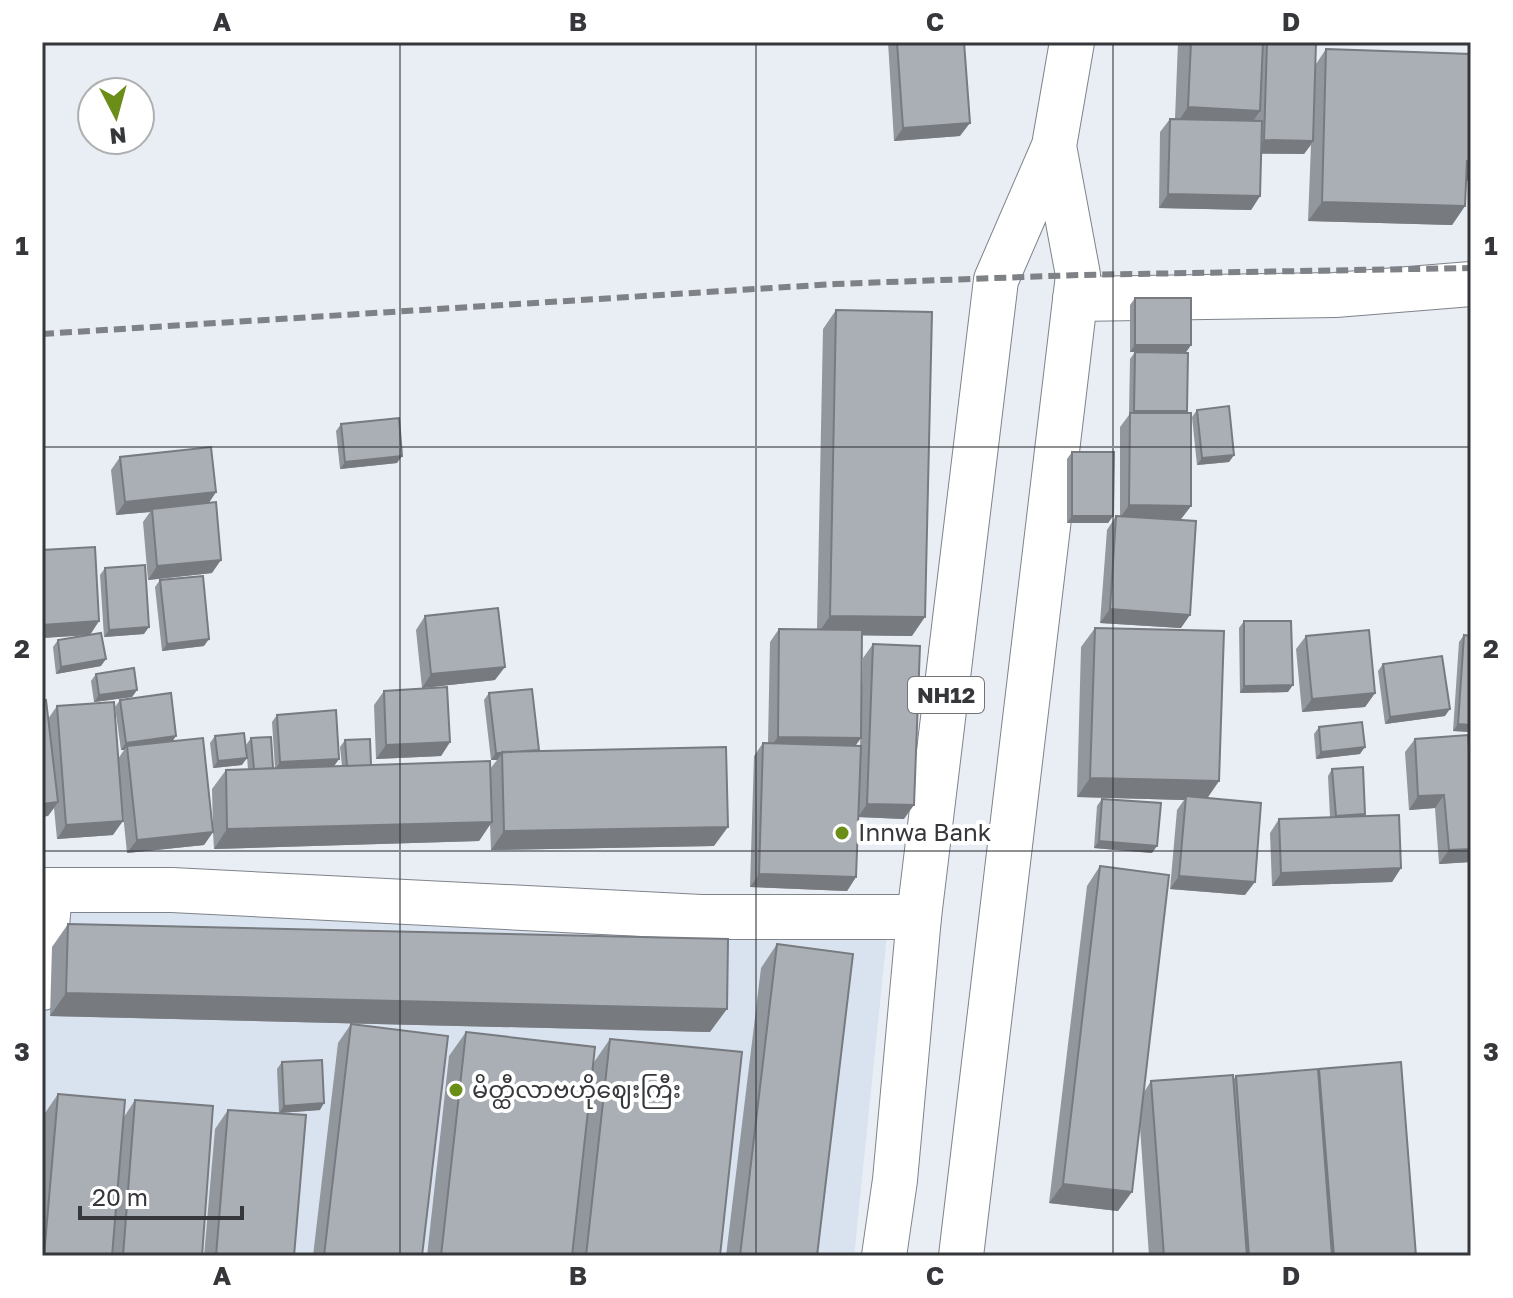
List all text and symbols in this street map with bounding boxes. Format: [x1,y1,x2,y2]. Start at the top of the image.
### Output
text: A [213,6,232,37]
text: B [569,6,587,37]
text: C [926,6,944,37]
text: D [1282,6,1300,37]
north arrow [76,76,156,156]
text: N [108,122,128,151]
text: 1 [15,230,29,261]
text: 1 [1484,230,1498,261]
text: 2 [14,633,30,664]
text: 2 [1483,633,1499,664]
road number: NH12 [908,677,984,713]
place label: Innwa Bank [858,817,991,846]
marker: Innwa Bank [833,824,851,842]
text: 3 [14,1036,30,1067]
text: 3 [1483,1036,1499,1067]
place label: မိတ္ထီလာဗဟိုဈေးကြီး [472,1074,681,1109]
marker: မိတ္ထီလာဗဟိုဈေးကြီး [447,1081,465,1099]
scale bar [80,1170,242,1220]
text: 20 m [92,1182,148,1211]
text: A [213,1260,232,1291]
text: B [569,1260,587,1291]
text: C [926,1260,944,1291]
text: D [1282,1260,1300,1291]

